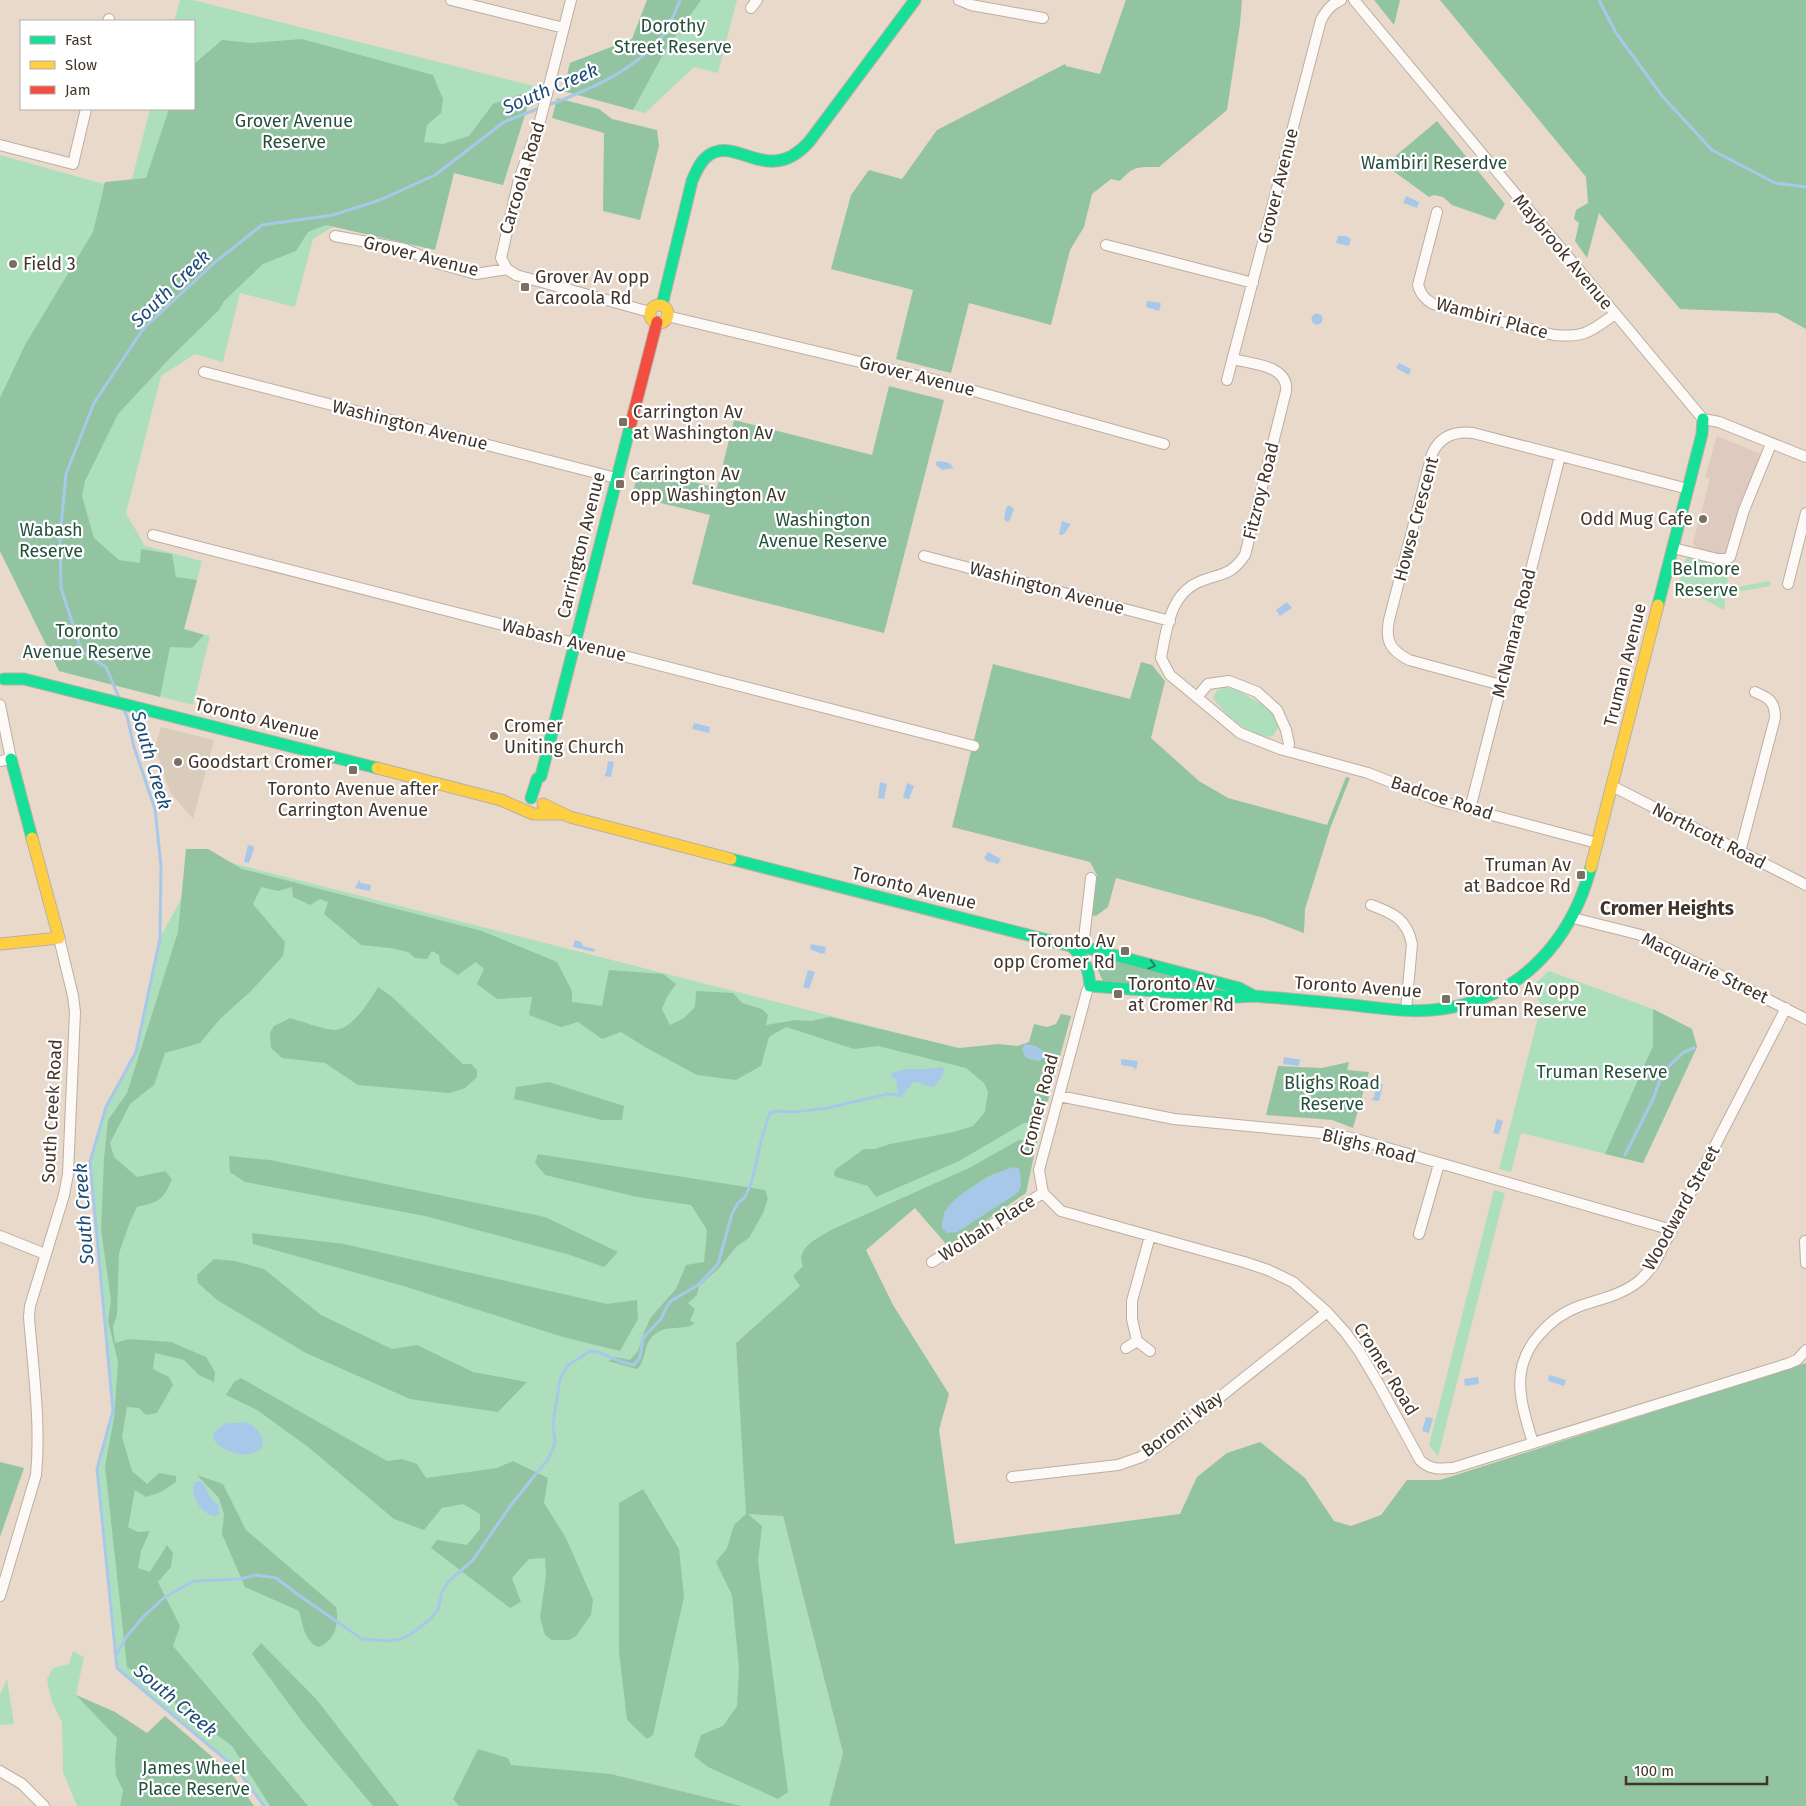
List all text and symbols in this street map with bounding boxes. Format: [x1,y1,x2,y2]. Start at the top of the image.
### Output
park label: Dorothy Street Reserve [614,15,732,58]
legend [20,20,195,110]
text: Fast [65,31,92,49]
text: Slow [65,56,97,74]
water label: South Creek [498,58,602,119]
text: Jam [65,81,91,99]
park label: Grover Avenue Reserve [235,110,353,153]
street label: Carcoola Road [494,119,550,237]
street label: Grover Avenue [1253,126,1303,246]
park label: Wambiri Reserdve [1361,152,1507,174]
street label: Maybrook Avenue [1508,190,1618,314]
street label: Grover Avenue [361,231,481,281]
water label: South Creek [125,245,215,333]
place label: Field 3 [23,253,76,275]
marker: Field 3 [7,258,19,270]
place label: Grover Av opp Carcoola Rd [535,266,649,309]
marker: Grover Av opp Carcoola Rd [519,281,531,293]
street label: Wambiri Place [1433,292,1551,344]
street label: Grover Avenue [857,351,977,401]
street label: Washington Avenue [330,395,490,455]
place label: Carrington Av at Washington Av [633,401,773,444]
marker: Carrington Av at Washington Av [617,416,629,428]
street label: Fitzroy Road [1238,440,1284,542]
street label: Howse Crescent [1389,454,1443,584]
place label: Carrington Av opp Washington Av [630,463,786,506]
street label: Carrington Avenue [552,469,610,621]
marker: Carrington Av opp Washington Av [614,478,626,490]
place label: Odd Mug Cafe [1580,508,1693,530]
park label: Washington Avenue Reserve [759,509,887,552]
marker: Odd Mug Cafe [1697,513,1709,525]
park label: Wabash Reserve [19,519,83,562]
street label: Washington Avenue [967,557,1127,619]
park label: Belmore Reserve [1672,558,1740,601]
street label: McNamara Road [1487,566,1541,700]
street label: Truman Avenue [1599,601,1651,729]
street label: Wabash Avenue [499,614,629,666]
park label: Toronto Avenue Reserve [23,620,151,663]
street label: Toronto Avenue [192,693,322,745]
water label: South Creek [126,707,177,812]
place label: Cromer Uniting Church [504,715,624,758]
marker: Cromer Uniting Church [488,730,500,742]
place label: Goodstart Cromer [188,751,333,773]
marker: Goodstart Cromer [172,756,184,768]
marker: Toronto Avenue after Carrington Avenue [347,764,359,776]
street label: Badcoe Road [1388,771,1496,825]
place label: Toronto Avenue after Carrington Avenue [267,778,439,821]
street label: Northcott Road [1648,798,1770,874]
place label: Truman Av at Badcoe Rd [1464,854,1571,897]
street label: Toronto Avenue [849,862,979,914]
marker: Truman Av at Badcoe Rd [1575,869,1587,881]
district label: Cromer Heights [1600,897,1734,920]
street label: Macquarie Street [1638,928,1773,1008]
place label: Toronto Av opp Cromer Rd [993,930,1115,973]
marker: Toronto Av opp Cromer Rd [1119,945,1131,957]
one-way arrow [1148,959,1157,970]
street label: Toronto Avenue [1294,972,1422,1002]
place label: Toronto Av at Cromer Rd [1128,973,1234,1016]
place label: Toronto Av opp Truman Reserve [1456,978,1587,1021]
marker: Toronto Av at Cromer Rd [1112,988,1124,1000]
marker: Toronto Av opp Truman Reserve [1440,993,1452,1005]
street label: South Creek Road [37,1039,67,1183]
street label: Cromer Road [1015,1051,1063,1159]
park label: Truman Reserve [1537,1061,1667,1083]
park label: Blighs Road Reserve [1284,1072,1380,1115]
street label: Blighs Road [1320,1124,1418,1168]
street label: Woodward Street [1638,1141,1725,1274]
water label: South Creek [68,1162,99,1267]
street label: Wolbah Place [935,1190,1039,1266]
street label: Cromer Road [1349,1319,1423,1419]
street label: Boromi Way [1137,1386,1227,1462]
water label: South Creek [129,1658,222,1742]
scale bar [1626,1754,1767,1786]
park label: James Wheel Place Reserve [138,1757,250,1800]
text: 100 m [1634,1762,1674,1780]

